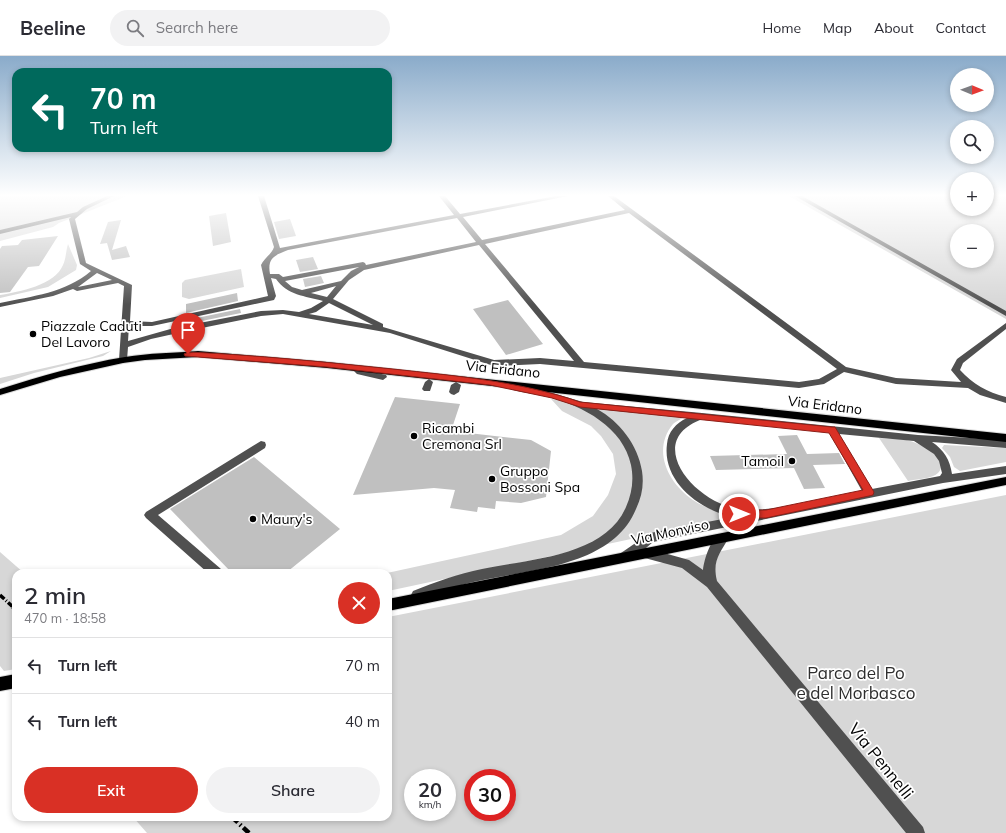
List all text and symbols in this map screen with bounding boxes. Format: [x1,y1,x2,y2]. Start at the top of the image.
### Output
search box [110,10,390,46]
text: Beeline [20,16,86,40]
icon: search [124,17,146,39]
text: Search here [156,18,238,37]
text: Home [762,19,801,37]
text: Map [823,19,852,37]
text: About [874,19,914,37]
text: Contact [936,19,986,37]
north arrow [950,68,994,112]
map controls [950,68,994,268]
text: 70 m [90,81,156,116]
icon: left [24,84,76,136]
text: Turn left [90,116,158,139]
button: search [950,120,994,164]
button: + [950,172,994,216]
button: − [950,224,994,268]
pin [171,313,205,354]
place label: Piazzale Caduti Del Lavoro [41,317,142,351]
icon: arrive [177,319,199,341]
marker: Piazzale Caduti Del Lavoro [28,329,38,339]
street label: Via Eridano [465,356,541,382]
street label: Via Eridano [787,392,863,418]
place label: Ricambi Cremona Srl [422,419,502,453]
marker: Ricambi Cremona Srl [409,431,419,441]
place label: Tamoil [741,452,784,470]
marker: Tamoil [787,456,797,466]
place label: Gruppo Bossoni Spa [500,462,580,496]
marker: Gruppo Bossoni Spa [487,474,497,484]
position arrow [718,493,760,535]
place label: Maury's [261,510,313,528]
marker: Maury's [248,514,258,524]
street label: Via Monviso [629,515,711,549]
text: 2 min [24,580,86,610]
button: close [338,582,380,624]
text: 470 m · 18:58 [24,610,106,626]
icon: left [24,655,46,677]
text: Turn left [58,656,117,675]
text: 70 m [345,656,380,675]
park label: Parco del Po e del Morbasco [797,662,915,703]
icon: left [24,711,46,733]
text: Turn left [58,712,117,731]
text: 40 m [345,712,380,731]
street label: Via Pennelli [844,718,918,803]
button: Exit [24,767,198,813]
button: Share [206,767,380,813]
speed limit sign: 30 [464,769,516,821]
text: 20 [418,777,442,802]
text: km/h [419,798,441,811]

